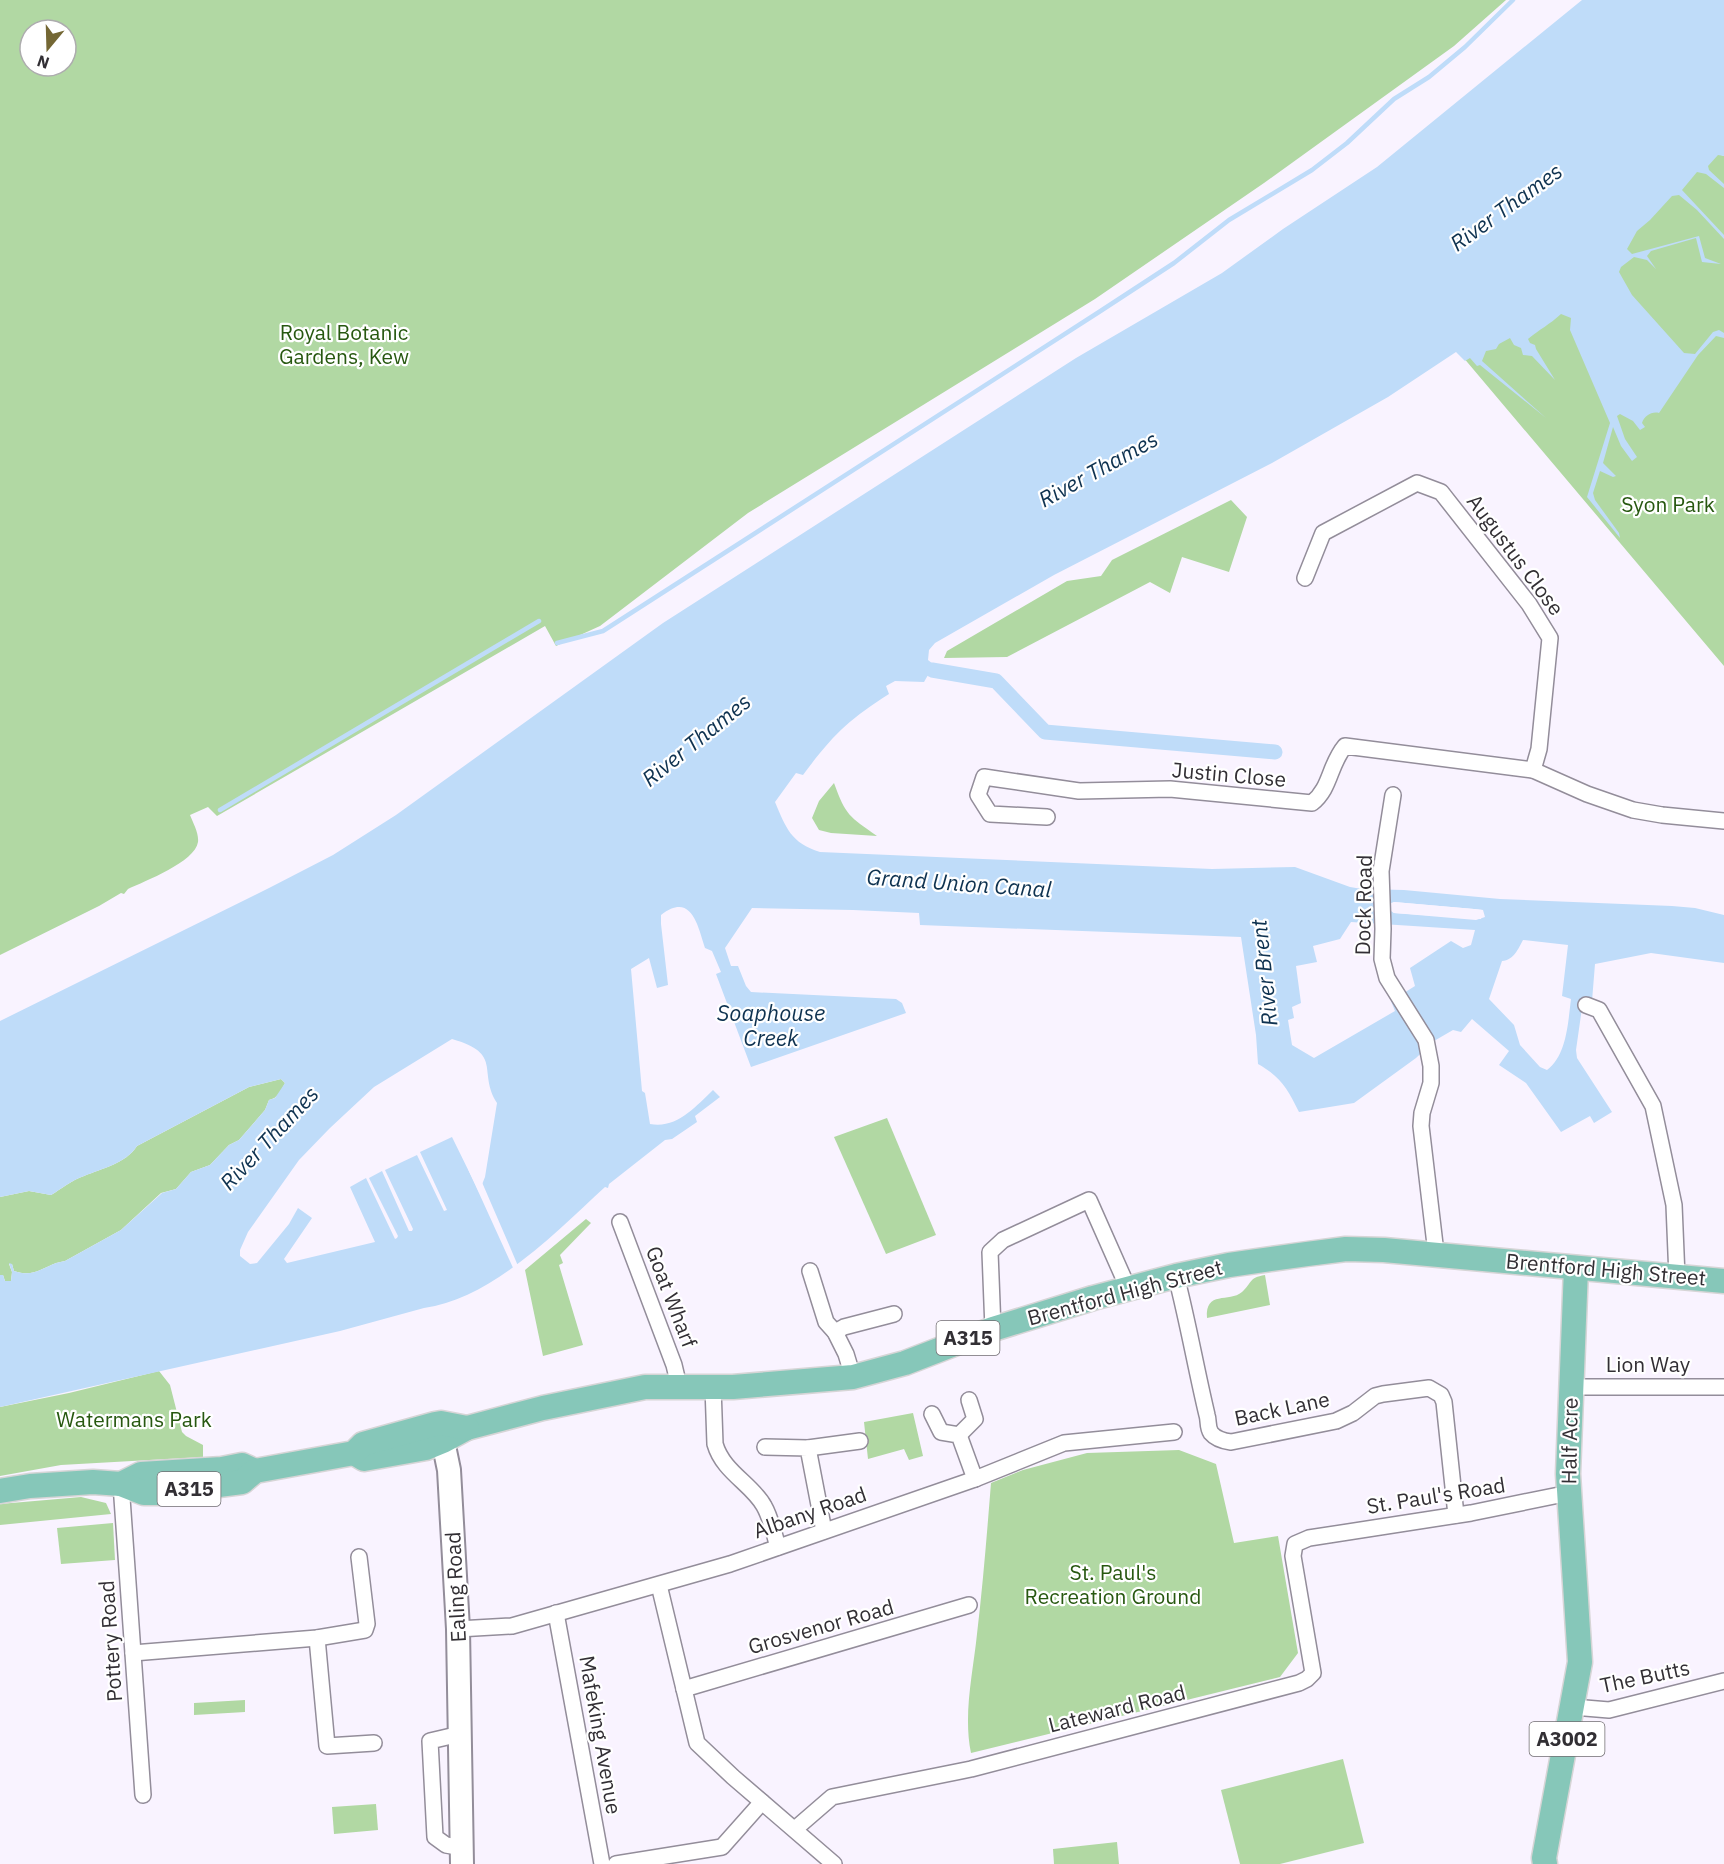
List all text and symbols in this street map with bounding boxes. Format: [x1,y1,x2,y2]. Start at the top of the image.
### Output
north arrow [18,18,78,78]
text: N [34,51,52,74]
water label: River Thames [1444,156,1568,257]
park label: Royal Botanic Gardens, Kew [279,318,409,370]
water label: River Thames [1033,424,1163,513]
street label: Augustus Close [1461,488,1571,621]
park label: Syon Park [1621,490,1715,518]
water label: River Thames [635,687,756,792]
street label: Justin Close [1171,755,1287,793]
street label: Dock Road [1348,854,1378,956]
water label: Grand Union Canal [866,862,1052,903]
water label: River Brent [1243,917,1284,1028]
water label: Soaphouse Creek [717,998,825,1052]
water label: River Thames [213,1079,324,1196]
street label: Goat Wharf [640,1242,704,1351]
street label: Brentford High Street [1505,1246,1707,1292]
street label: Brentford High Street [1024,1253,1225,1332]
road number: A315 [936,1321,1000,1355]
street label: Lion Way [1606,1350,1691,1378]
street label: Back Lane [1232,1384,1332,1432]
street label: Half Acre [1554,1397,1584,1485]
park label: Watermans Park [56,1405,212,1433]
street label: St. Paul's Road [1364,1470,1507,1520]
road number: A315 [158,1472,220,1506]
street label: Albany Road [749,1480,870,1545]
street label: Ealing Road [438,1531,472,1643]
park label: St. Paul's Recreation Ground [1025,1558,1201,1610]
street label: Pottery Road [92,1579,128,1703]
street label: Grosvenor Road [745,1592,897,1660]
street label: Mafeking Avenue [573,1653,629,1817]
street label: The Butts [1597,1653,1692,1699]
street label: Lateward Road [1045,1677,1188,1739]
road number: A3002 [1530,1722,1604,1756]

